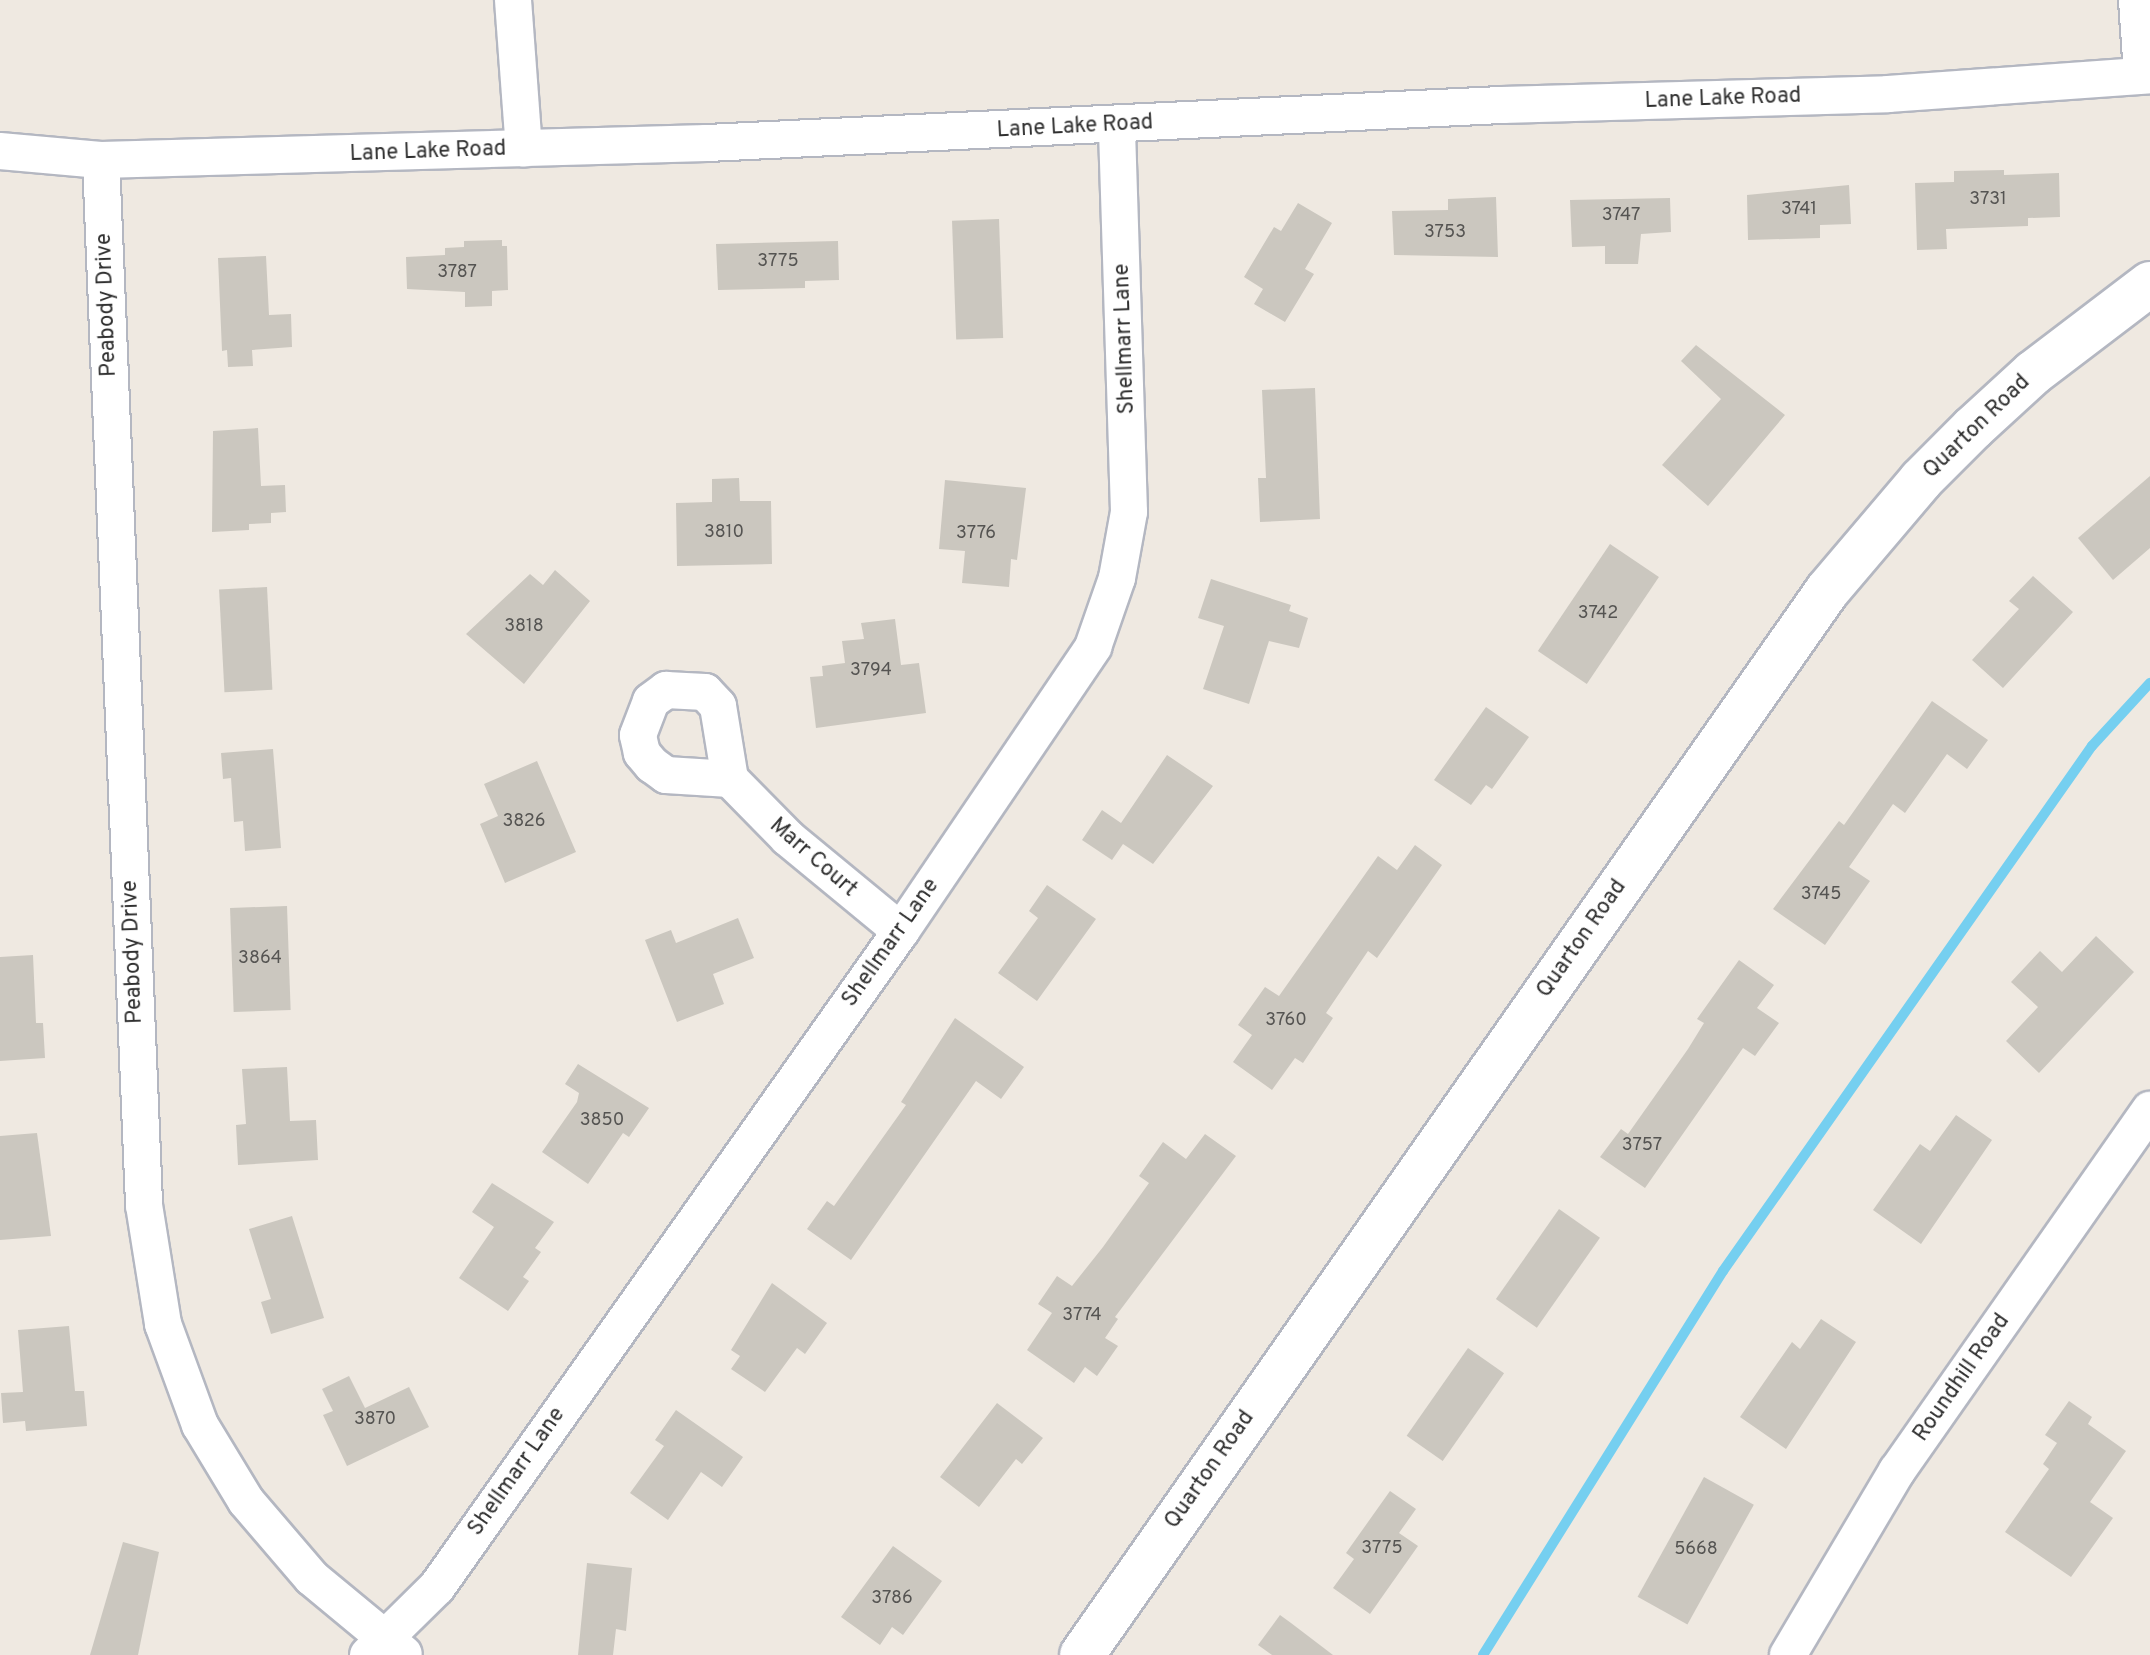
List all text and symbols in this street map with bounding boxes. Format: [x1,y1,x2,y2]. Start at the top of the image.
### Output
street label: Lane Lake Road [1644,83,1802,115]
street label: Lane Lake Road [996,110,1154,144]
street label: Lane Lake Road [349,136,507,168]
house number: 3731 [1969,189,2007,211]
house number: 3741 [1781,199,1817,221]
house number: 3747 [1602,205,1640,227]
house number: 3753 [1424,222,1466,244]
street label: Peabody Drive [91,233,123,377]
house number: 3775 [757,251,799,273]
house number: 3787 [437,262,477,284]
street label: Shellmarr Lane [1109,263,1141,415]
street label: Quarton Road [1918,370,2036,484]
house number: 3810 [704,522,744,544]
house number: 3776 [956,523,996,545]
house number: 3742 [1578,603,1618,625]
house number: 3818 [504,616,544,638]
house number: 3794 [850,660,892,682]
house number: 3826 [502,811,546,833]
street label: Marr Court [764,813,862,903]
street label: Shellmarr Lane [837,874,945,1012]
street label: Quarton Road [1532,875,1632,1003]
street label: Peabody Drive [117,880,149,1024]
house number: 3745 [1801,884,1841,906]
house number: 3864 [238,948,282,970]
house number: 3760 [1265,1010,1307,1032]
house number: 3850 [580,1110,624,1132]
house number: 3757 [1622,1135,1662,1157]
house number: 3774 [1062,1305,1102,1327]
street label: Roundhill Road [1908,1309,2016,1447]
street label: Shellmarr Lane [463,1403,571,1541]
street label: Quarton Road [1160,1406,1260,1534]
house number: 3870 [354,1409,396,1431]
house number: 3775 [1361,1538,1403,1560]
house number: 5668 [1674,1539,1718,1561]
house number: 3786 [871,1588,913,1610]

